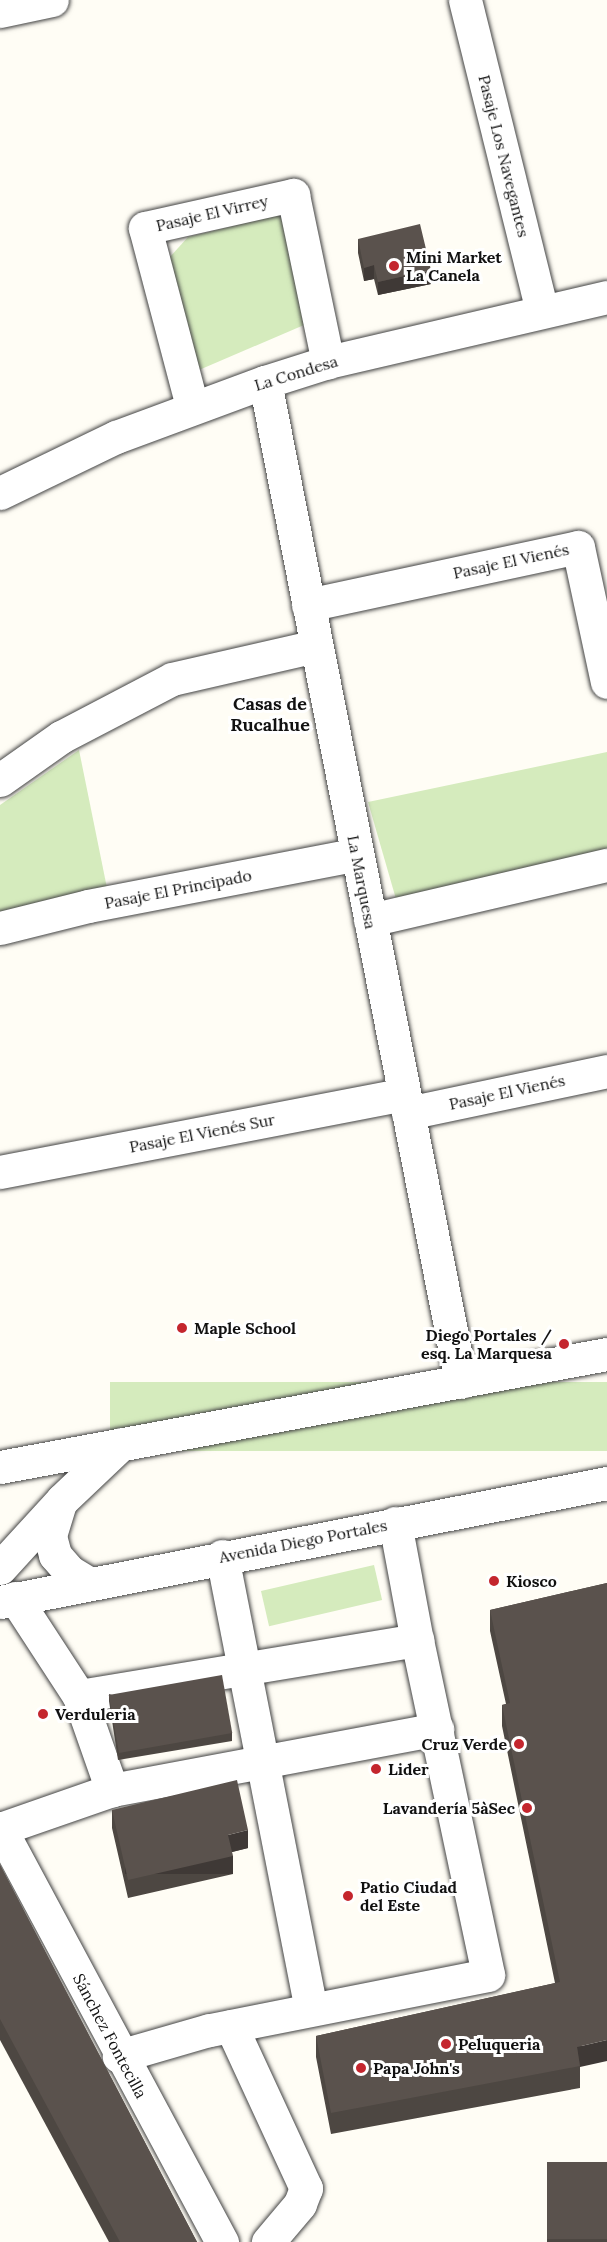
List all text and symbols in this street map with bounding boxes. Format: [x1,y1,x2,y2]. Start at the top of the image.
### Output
street label: Pasaje Los Navegantes [475,73,533,239]
street label: Pasaje El Virrey [154,191,270,235]
place label: Mini Market La Canela [406,247,502,285]
marker: Mini Market La Canela [387,259,401,273]
street label: La Condesa [252,351,340,395]
street label: Pasaje El Vienés [451,539,571,583]
district label: Casas de Rucalhue [230,694,310,736]
street label: La Marquesa [344,834,380,930]
street label: Pasaje El Principado [103,865,253,913]
street label: Pasaje El Vienés [447,1070,567,1114]
street label: Pasaje El Vienés Sur [128,1109,276,1157]
place label: Maple School [194,1318,296,1338]
marker: Maple School [175,1321,189,1335]
place label: Diego Portales / esq. La Marquesa [421,1325,552,1363]
marker: Diego Portales / esq. La Marquesa [557,1337,571,1351]
street label: Avenida Diego Portales [217,1515,389,1567]
place label: Kiosco [506,1571,557,1591]
marker: Kiosco [487,1574,501,1588]
place label: Verduleria [55,1704,136,1724]
marker: Verduleria [36,1707,50,1721]
place label: Cruz Verde [422,1734,507,1754]
marker: Cruz Verde [512,1737,526,1751]
place label: Lider [388,1759,429,1779]
marker: Lider [369,1762,383,1776]
place label: Lavandería 5àSec [383,1798,515,1818]
marker: Lavandería 5àSec [520,1801,534,1815]
place label: Patio Ciudad del Este [360,1877,457,1915]
marker: Patio Ciudad del Este [341,1889,355,1903]
street label: Sánchez Fontecilla [69,1970,151,2102]
place label: Peluqueria [458,2034,540,2054]
marker: Peluqueria [439,2037,453,2051]
place label: Papa John's [373,2058,460,2078]
marker: Papa John's [354,2061,368,2075]

